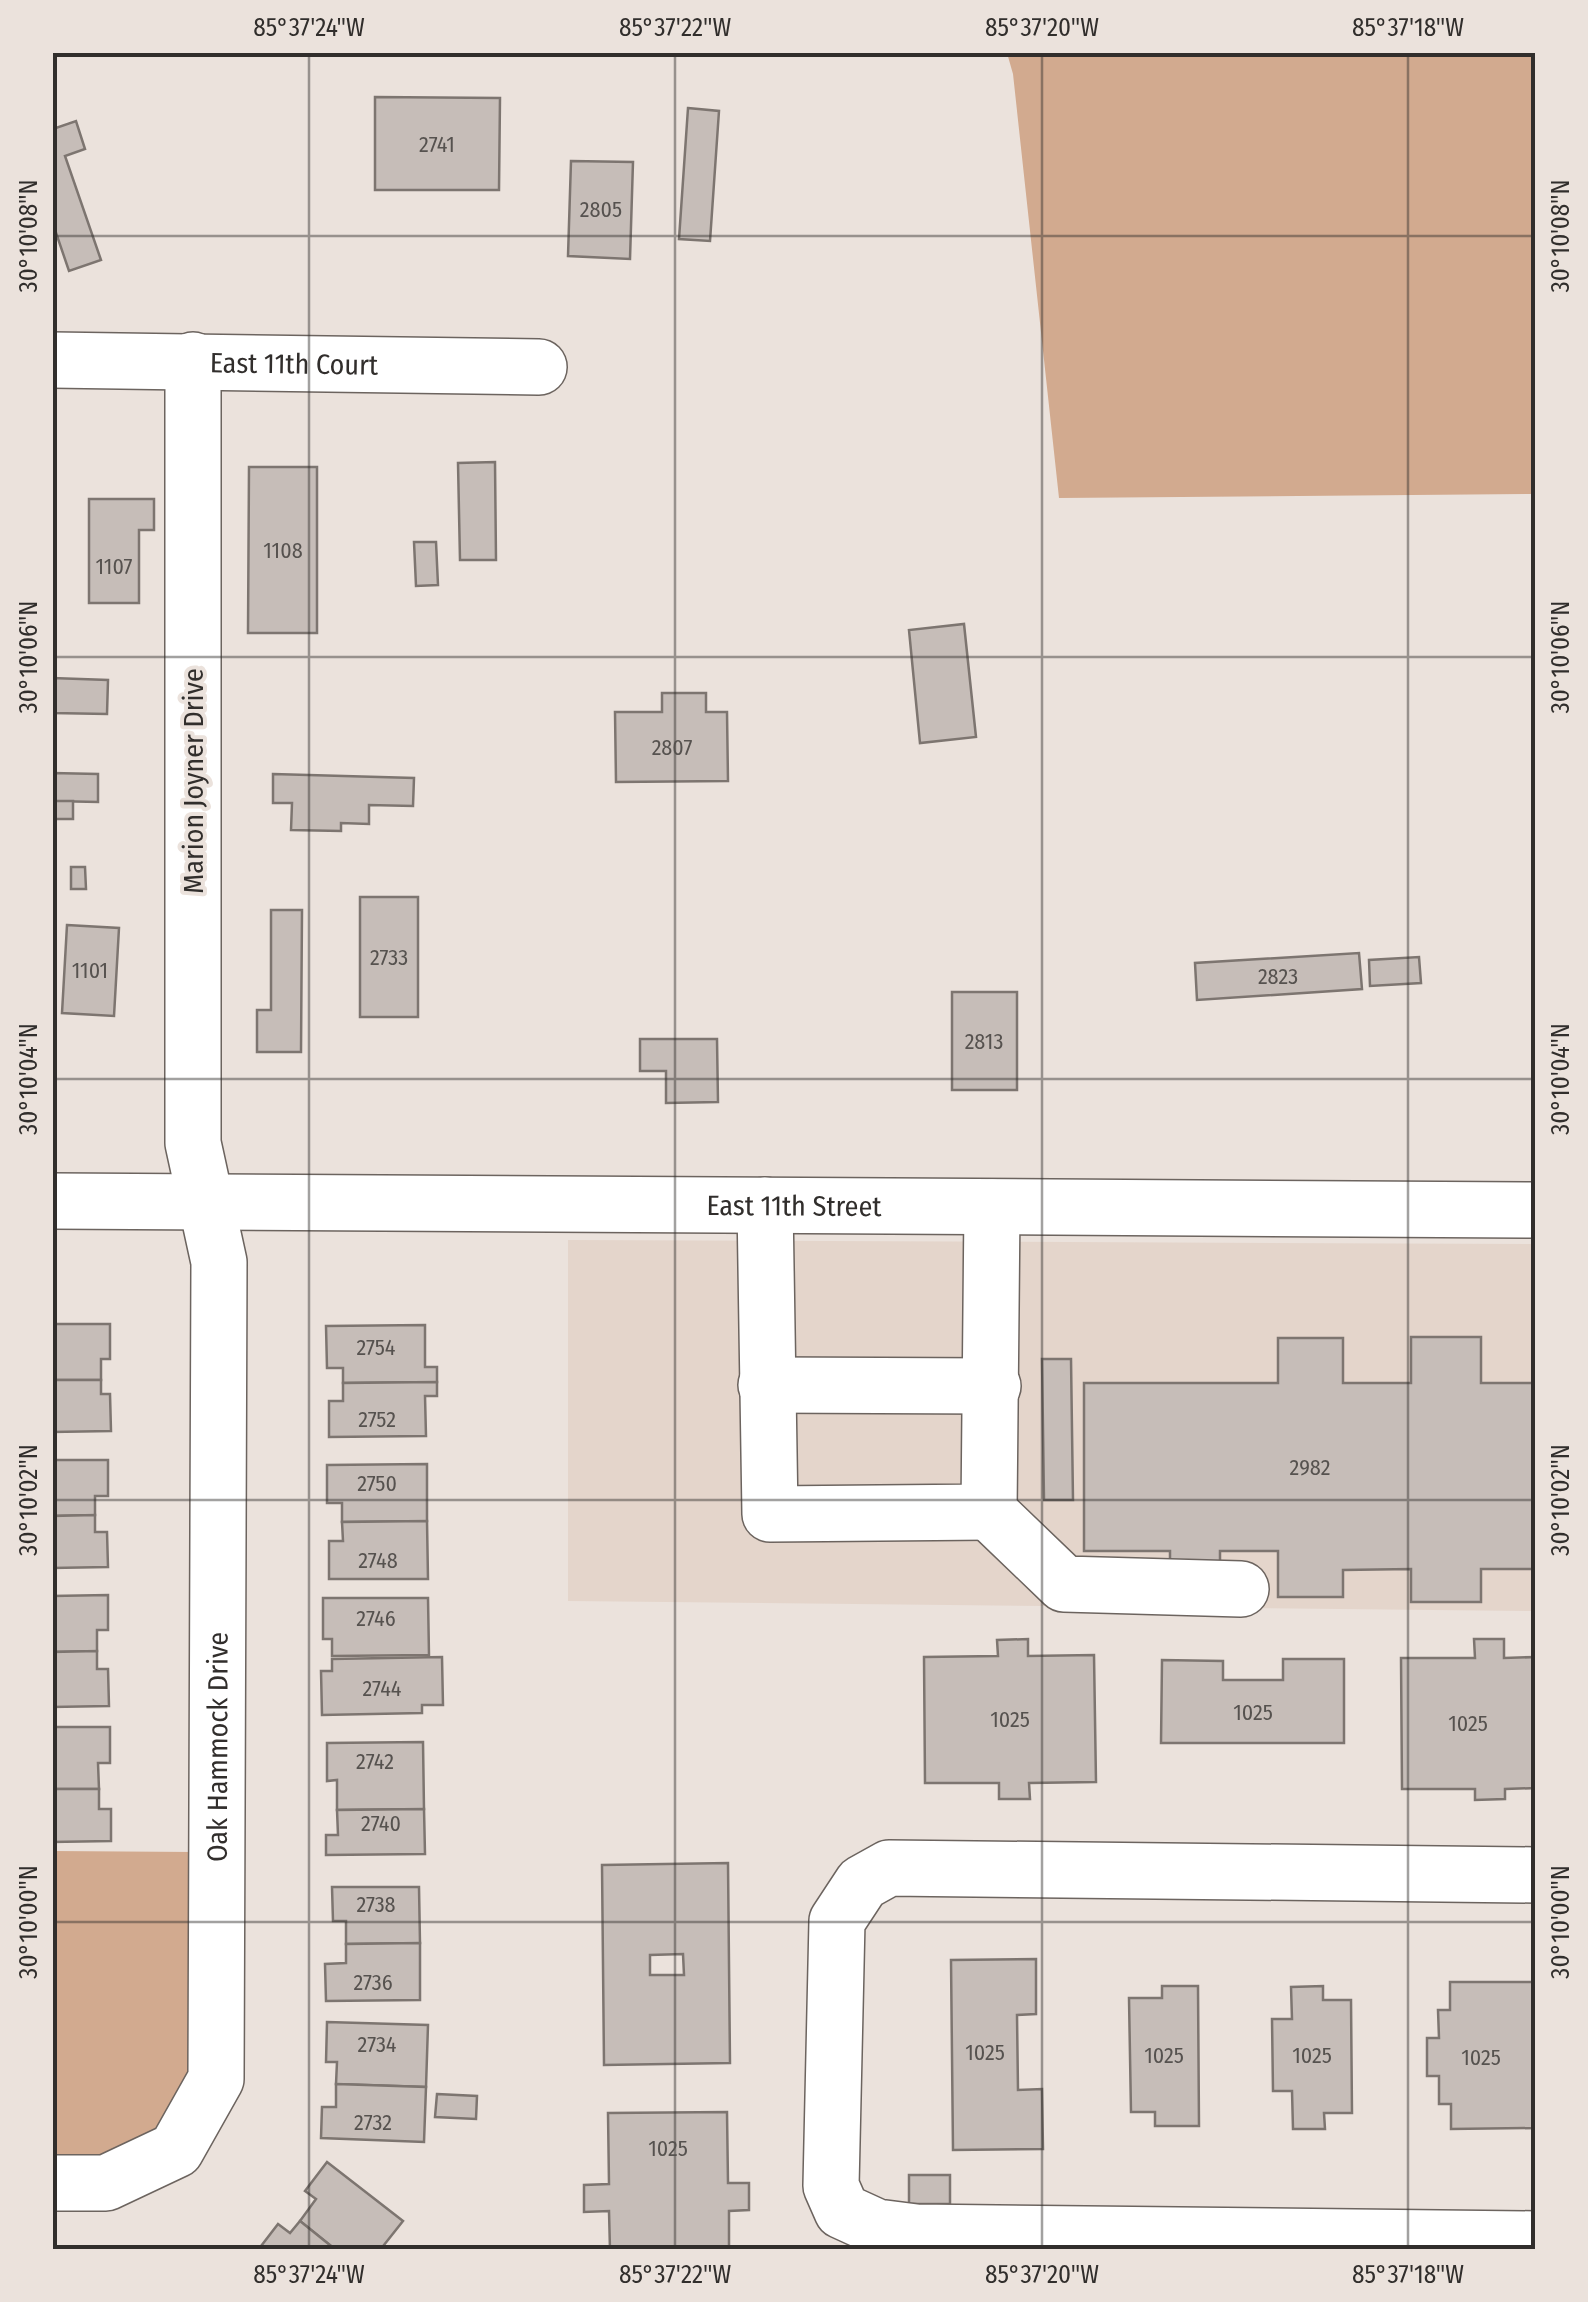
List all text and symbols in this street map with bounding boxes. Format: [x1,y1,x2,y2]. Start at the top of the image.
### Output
text: 85°37'24"W [253,13,365,43]
text: 85°37'22"W [619,13,731,43]
text: 85°37'20"W [985,13,1099,43]
text: 85°37'18"W [1352,13,1464,43]
house number: 2741 [419,131,455,158]
text: 30°10'08"N [14,179,44,293]
text: 30°10'08"N [1546,179,1576,293]
house number: 2805 [580,196,622,223]
street label: East 11th Court [210,346,379,381]
house number: 1108 [263,537,303,564]
house number: 1107 [96,553,132,580]
text: 30°10'06"N [14,601,44,713]
text: 30°10'06"N [1546,601,1576,713]
street label: Marion Joyner Drive [177,668,210,894]
house number: 2807 [652,734,692,761]
house number: 2733 [370,944,408,971]
house number: 1101 [72,957,108,984]
house number: 2823 [1258,963,1298,990]
text: 30°10'04"N [14,1023,44,1135]
text: 30°10'04"N [1546,1023,1576,1135]
house number: 2813 [965,1028,1003,1055]
street label: East 11th Street [706,1188,882,1223]
house number: 2754 [357,1334,396,1361]
house number: 2752 [358,1406,396,1433]
text: 30°10'02"N [14,1444,44,1556]
text: 30°10'02"N [1546,1444,1576,1556]
house number: 2982 [1290,1454,1330,1481]
house number: 2750 [357,1470,397,1497]
house number: 2748 [358,1547,398,1574]
house number: 2746 [356,1605,396,1632]
street label: Oak Hammock Drive [200,1632,234,1862]
house number: 2744 [362,1675,402,1702]
house number: 1025 [1233,1699,1273,1726]
house number: 1025 [990,1706,1030,1733]
house number: 1025 [1448,1710,1488,1737]
house number: 2742 [356,1748,394,1775]
house number: 2740 [361,1810,401,1837]
text: 30°10'00"N [14,1865,44,1979]
text: 30°10'00"N [1546,1865,1576,1979]
house number: 2738 [356,1891,396,1918]
house number: 2736 [353,1969,393,1996]
house number: 2734 [358,2031,397,2058]
house number: 1025 [965,2039,1005,2066]
house number: 1025 [1144,2042,1184,2069]
house number: 1025 [1292,2042,1332,2069]
house number: 1025 [1461,2044,1501,2071]
house number: 2732 [354,2109,392,2136]
house number: 1025 [648,2135,688,2162]
text: 85°37'24"W [253,2260,365,2290]
text: 85°37'22"W [619,2260,731,2290]
text: 85°37'20"W [985,2260,1099,2290]
text: 85°37'18"W [1352,2260,1464,2290]

